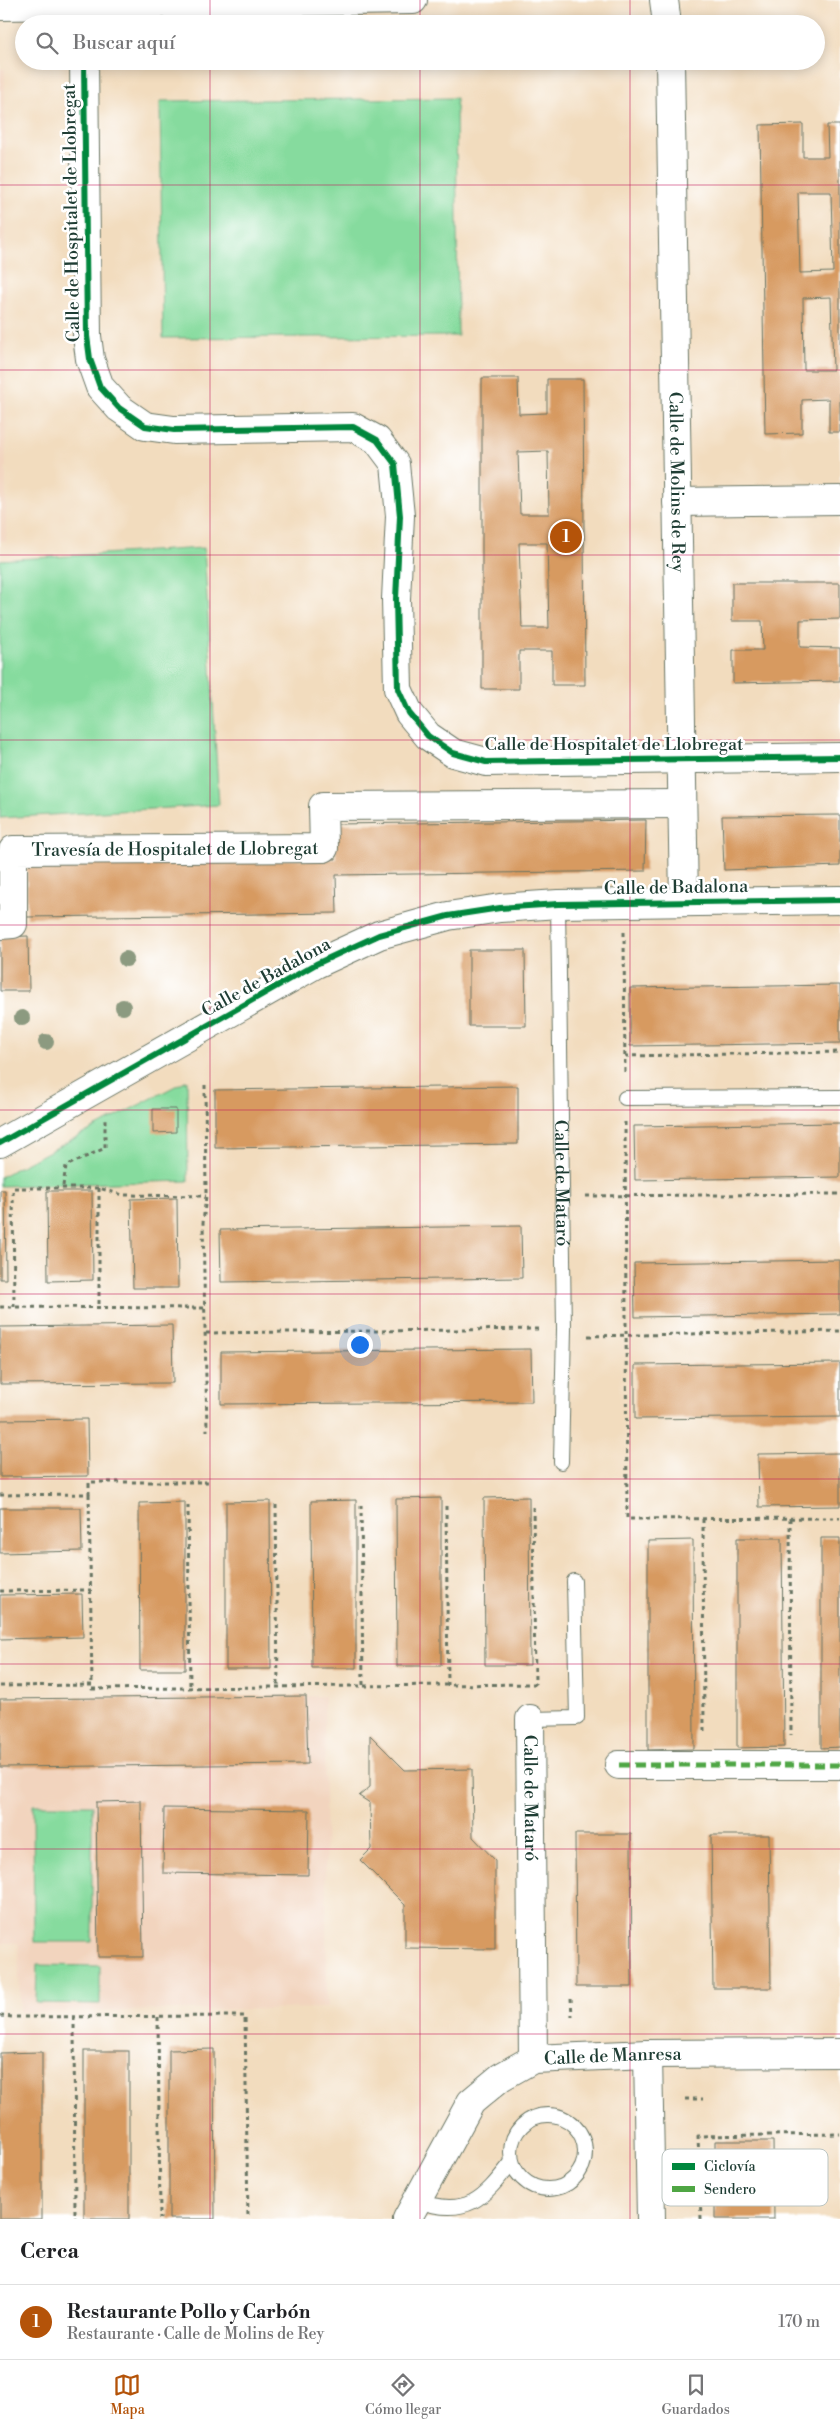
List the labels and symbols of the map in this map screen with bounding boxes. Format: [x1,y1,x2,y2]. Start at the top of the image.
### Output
street label: Calle de Hospitalet de Llobregat [58,83,85,343]
street label: Calle de Molins de Rey [664,391,690,573]
pin: 1 [550,518,582,556]
street label: Calle de Hospitalet de Llobregat [485,733,744,756]
street label: Travesía de Hospitalet de Llobregat [31,837,319,862]
street label: Calle de Badalona [604,875,749,900]
street label: Calle de Badalona [198,932,336,1022]
street label: Calle de Mataró [549,1120,574,1246]
your location [347,1332,373,1358]
street label: Calle de Mataró [518,1735,542,1861]
street label: Calle de Manresa [544,2043,682,2071]
legend [662,2149,828,2206]
text: Ciclovía [704,2158,757,2176]
text: Sendero [704,2181,756,2199]

